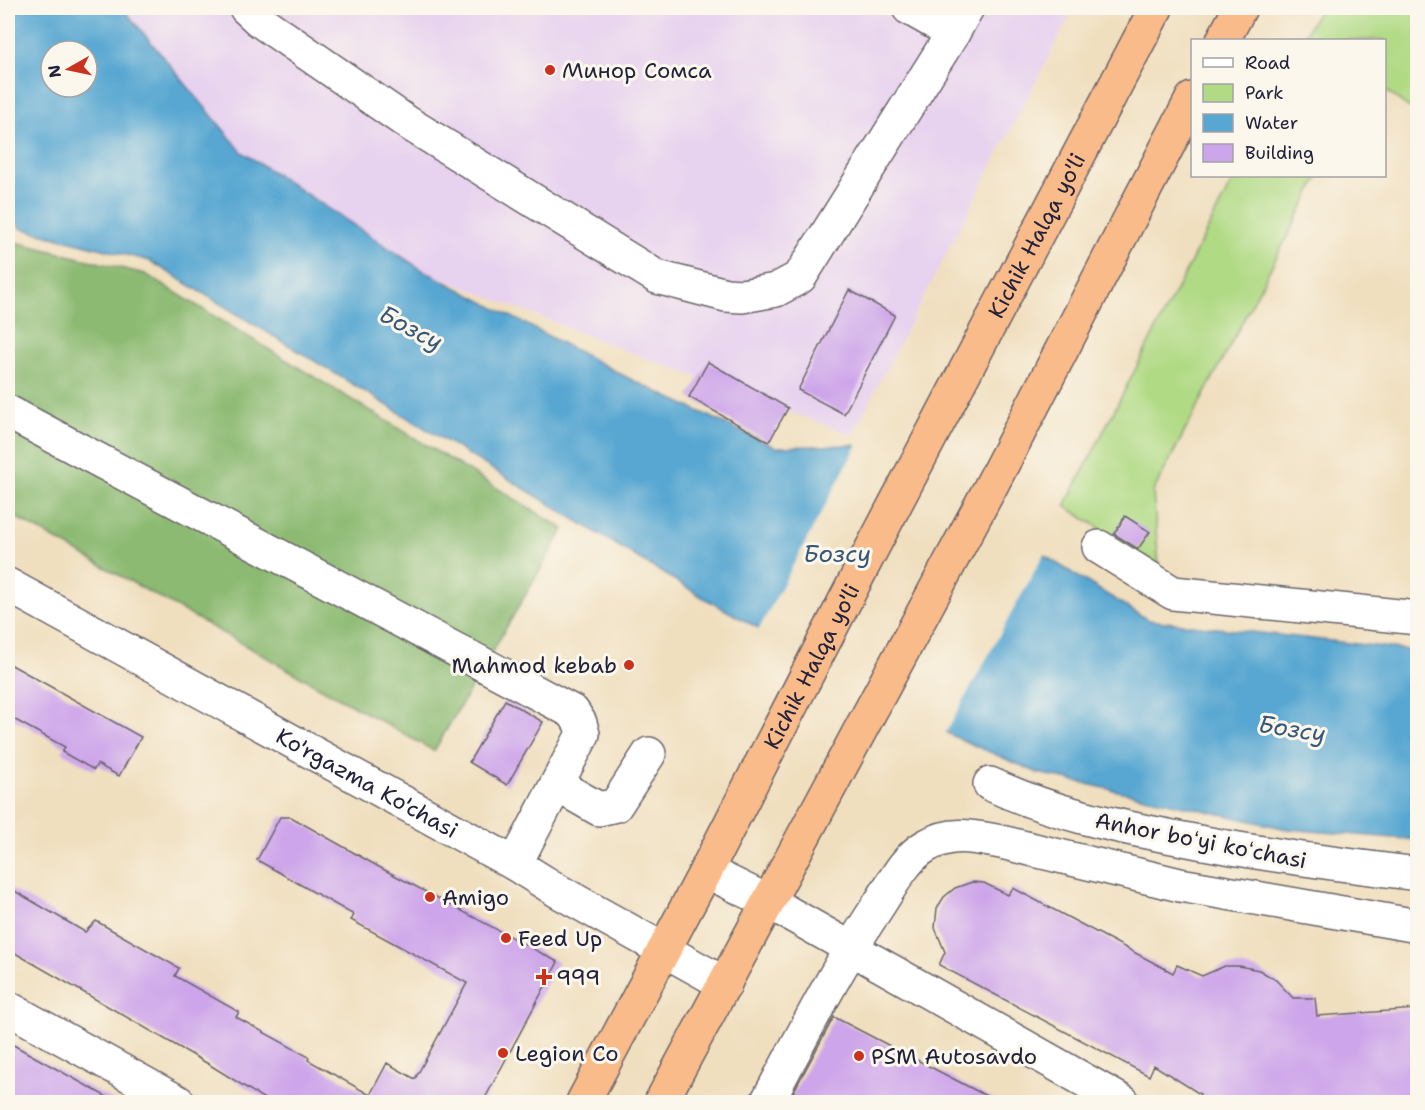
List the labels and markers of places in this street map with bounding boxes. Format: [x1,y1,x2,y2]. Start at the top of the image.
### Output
place label: Минор Сомса [562,56,712,85]
marker: Минор Сомса [543,63,557,77]
place label: Mahmod kebab [452,651,617,680]
marker: Mahmod kebab [622,658,636,672]
place label: Amigo [442,883,509,912]
marker: Amigo [423,890,437,904]
place label: Feed Up [518,924,602,953]
marker: Feed Up [499,931,513,945]
place label: 999 [556,963,600,992]
marker: 999 [537,970,551,984]
place label: Legion Co [515,1039,618,1068]
place label: PSM Autosavdo [871,1042,1037,1071]
marker: Legion Co [496,1046,510,1060]
marker: PSM Autosavdo [852,1049,866,1063]

